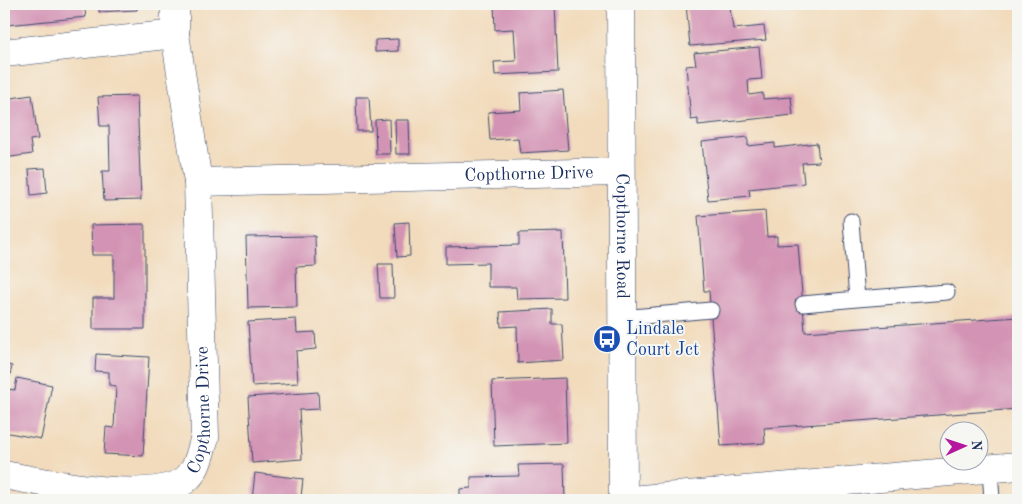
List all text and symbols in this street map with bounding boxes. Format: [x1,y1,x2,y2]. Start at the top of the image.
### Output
street label: Copthorne Drive [464,164,594,185]
street label: Copthorne Road [613,173,631,299]
place label: Lindale Court Jct [626,320,699,359]
bus stop icon: Lindale Court Jct [592,324,622,354]
street label: Copthorne Drive [184,346,214,477]
north arrow [940,422,990,472]
text: N [969,440,983,451]

